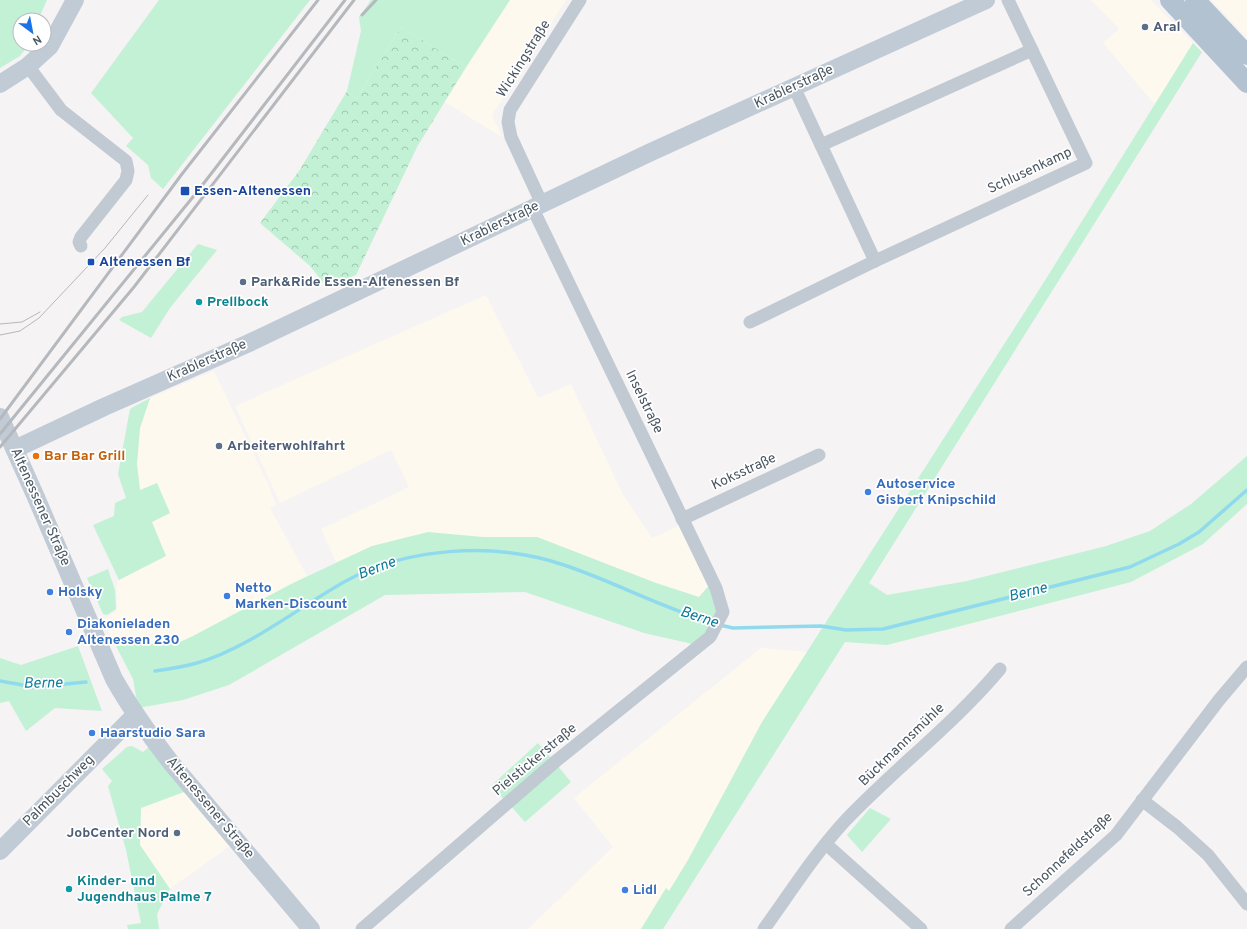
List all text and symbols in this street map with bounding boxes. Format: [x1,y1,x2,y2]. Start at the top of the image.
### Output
north arrow [12,12,52,52]
street label: Wickingstraße [493,17,555,101]
place label: Aral [1153,19,1181,36]
marker: Aral [1140,22,1150,32]
text: N [30,32,44,48]
street label: Krablerstraße [752,61,836,113]
street label: Schlusenkamp [985,144,1075,198]
place label: Essen-Altenessen [194,183,311,200]
marker: Essen-Altenessen [179,185,191,197]
street label: Krablerstraße [458,198,542,250]
place label: Altenessen Bf [99,254,190,271]
marker: Altenessen Bf [86,257,96,267]
place label: Park&Ride Essen-Altenessen Bf [251,274,459,291]
marker: Park&Ride Essen-Altenessen Bf [238,277,248,287]
place label: Prellbock [207,294,269,311]
marker: Prellbock [194,297,204,307]
street label: Krablerstraße [165,336,249,386]
street label: Inselstraße [621,368,667,436]
place label: Arbeiterwohlfahrt [227,438,345,455]
marker: Arbeiterwohlfahrt [214,441,224,451]
street label: Altenessener Straße [6,445,74,569]
place label: Bar Bar Grill [44,448,125,465]
street label: Koksstraße [709,450,779,494]
marker: Bar Bar Grill [31,451,41,461]
place label: Autoservice Gisbert Knipschild [876,476,996,509]
marker: Autoservice Gisbert Knipschild [863,487,873,497]
water label: Berne [355,553,399,585]
water label: Berne [1007,579,1049,607]
place label: Netto Marken-Discount [235,580,347,613]
place label: Holsky [58,584,103,601]
marker: Holsky [45,587,55,597]
marker: Netto Marken-Discount [222,591,232,601]
water label: Berne [678,603,721,633]
place label: Diakonieladen Altenessen 230 [77,616,180,649]
marker: Diakonieladen Altenessen 230 [64,627,74,637]
water label: Berne [23,674,63,694]
street label: Bückmannsmühle [856,700,948,790]
street label: Pielstickerstraße [490,720,580,800]
place label: Haarstudio Sara [100,725,205,742]
marker: Haarstudio Sara [87,728,97,738]
street label: Palmbuschweg [20,752,98,830]
street label: Altenessener Straße [163,754,257,862]
street label: Schonnefeldstraße [1020,809,1116,901]
place label: JobCenter Nord [67,825,169,842]
marker: JobCenter Nord [172,828,182,838]
place label: Kinder- und Jugendhaus Palme 7 [77,873,212,906]
place label: Lidl [633,882,657,899]
marker: Kinder- und Jugendhaus Palme 7 [64,884,74,894]
marker: Lidl [620,885,630,895]

